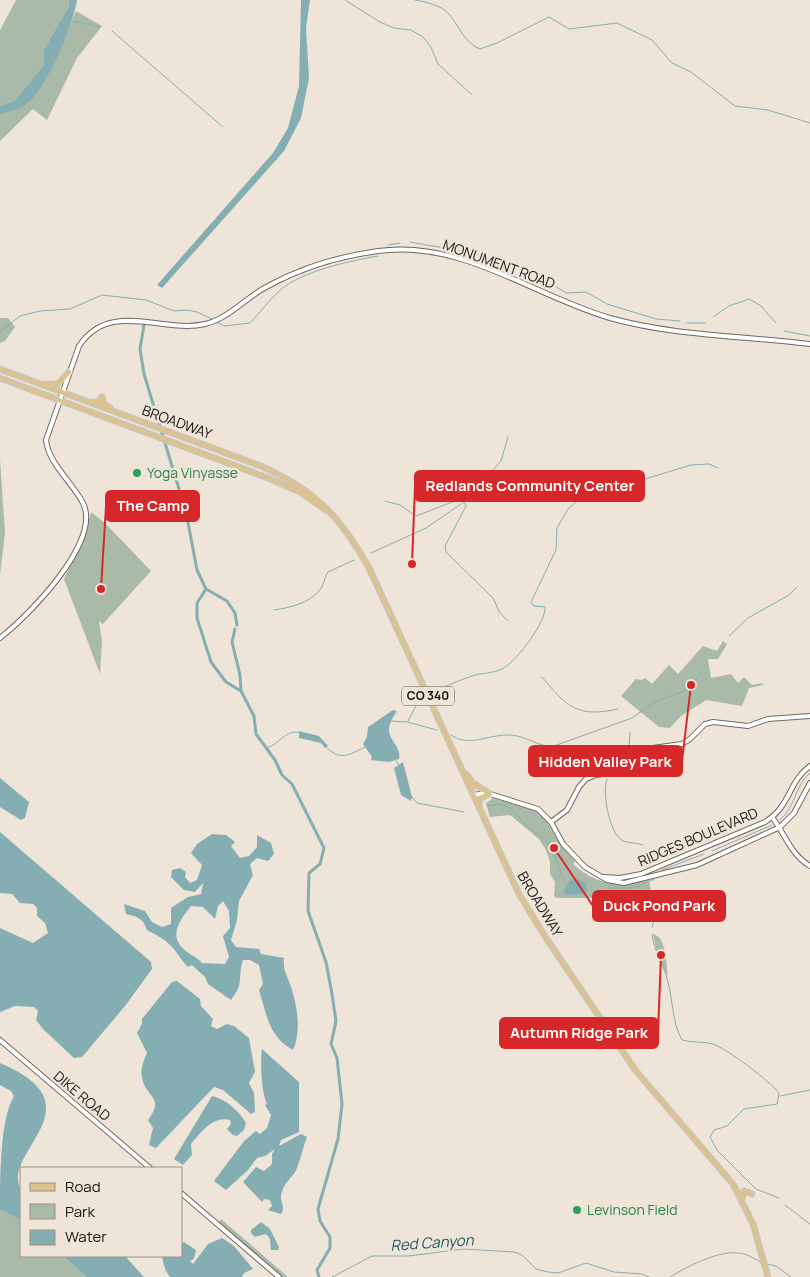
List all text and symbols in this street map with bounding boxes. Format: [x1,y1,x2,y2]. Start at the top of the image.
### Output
street label: MONUMENT ROAD [440,234,558,293]
street label: BROADWAY [140,400,215,443]
place label: Yoga Vinyasse [147,463,238,482]
marker: Yoga Vinyasse [131,467,143,479]
callout: Redlands Community Center [415,471,644,501]
text: Redlands Community Center [426,475,635,496]
callout: The Camp [106,491,199,521]
text: The Camp [117,495,189,516]
road number: CO 340 [402,686,454,706]
callout: Hidden Valley Park [529,746,682,776]
text: Hidden Valley Park [538,751,672,772]
street label: RIDGES BOULEVARD [635,803,761,870]
street label: BROADWAY [513,868,567,940]
callout: Duck Pond Park [593,891,725,921]
text: Duck Pond Park [603,895,716,916]
callout: Autumn Ridge Park [500,1018,658,1048]
text: Autumn Ridge Park [510,1022,649,1043]
street label: DIKE ROAD [50,1066,115,1125]
legend [20,1167,182,1257]
text: Road [65,1176,101,1197]
place label: Levinson Field [587,1200,678,1219]
text: Park [65,1201,95,1222]
marker: Levinson Field [571,1204,583,1216]
text: Water [65,1226,107,1247]
water label: Red Canyon [390,1229,475,1256]

